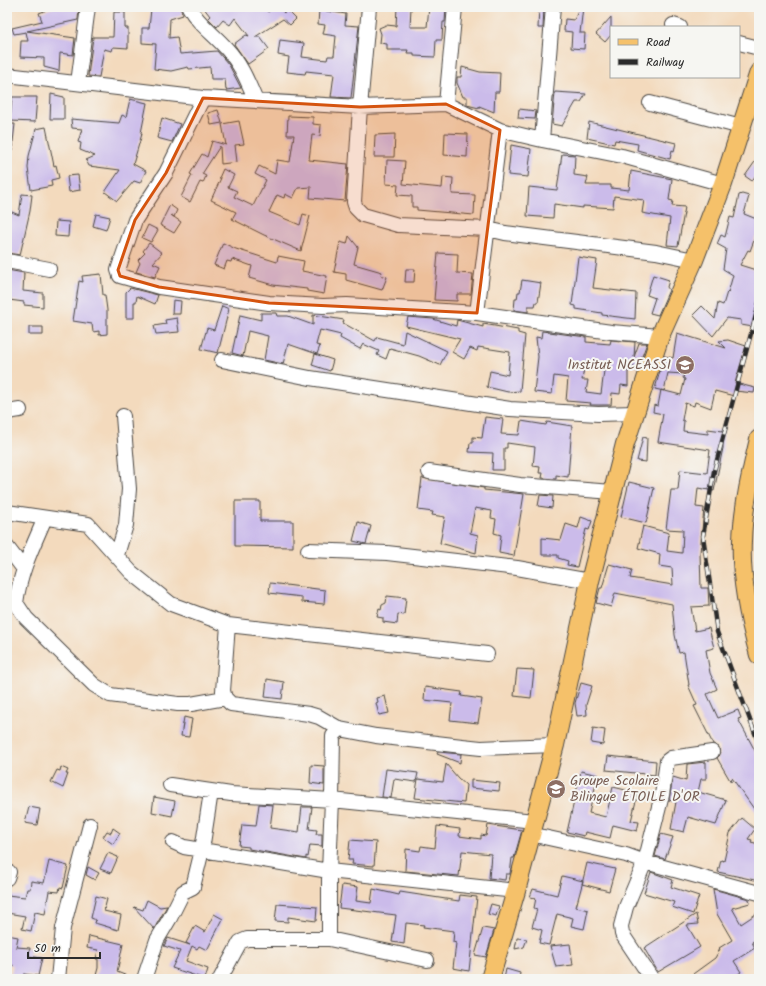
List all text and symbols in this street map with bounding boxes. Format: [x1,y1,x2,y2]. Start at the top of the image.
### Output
legend [610,26,740,78]
text: Road [646,33,671,52]
text: Railway [646,53,684,72]
place label: Institut NCEASSI [568,354,671,376]
school or university icon: Institut NCEASSI [674,354,696,376]
place label: Groupe Scolaire Bilingue ÉTOILE D'OR [570,770,700,808]
school or university icon: Groupe Scolaire Bilingue ÉTOILE D'OR [545,778,567,800]
scale bar [28,934,100,960]
text: 50 m [34,939,61,958]

